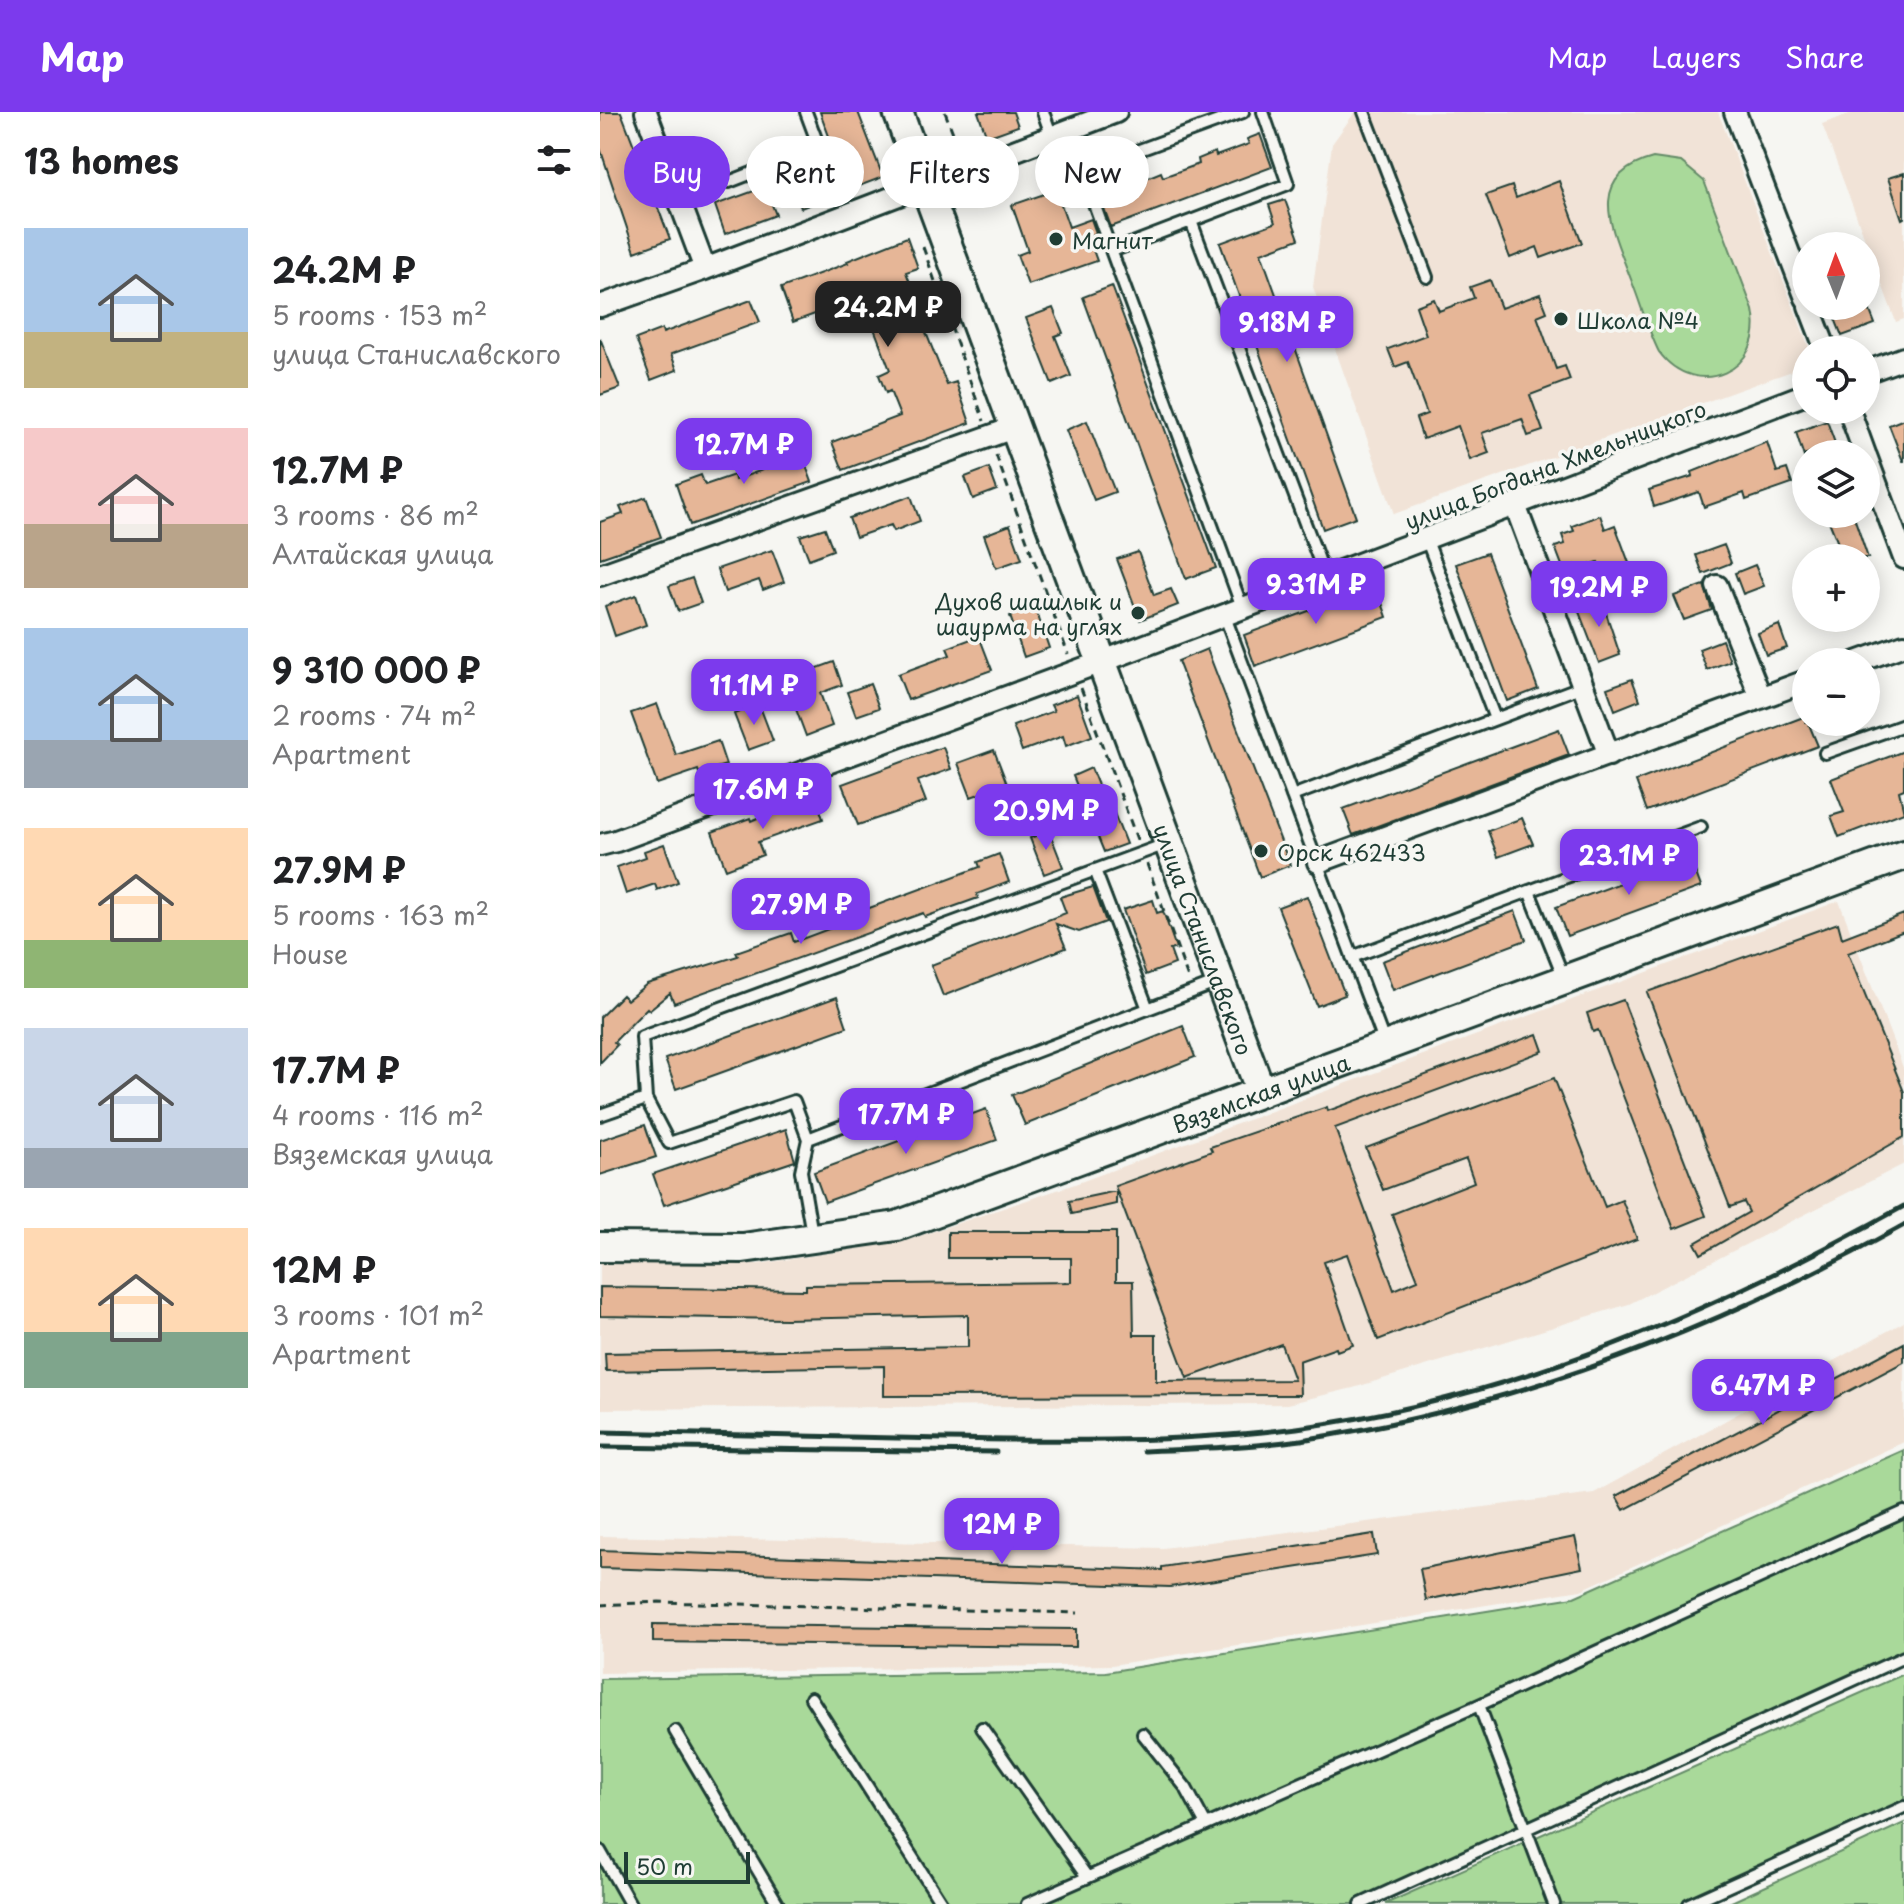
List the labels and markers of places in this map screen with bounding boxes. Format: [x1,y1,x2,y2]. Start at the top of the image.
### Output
place label: Магнит [1072,223,1154,256]
marker: Магнит [1047,230,1065,248]
pin: 24.2M ₽ [814,281,962,349]
pin: 9.18M ₽ [1213,296,1361,364]
place label: Школа №4 [1577,303,1699,336]
marker: Школа №4 [1552,310,1570,328]
pin: 12.7M ₽ [670,418,818,486]
pin: 9.31M ₽ [1242,558,1390,626]
pin: 19.2M ₽ [1525,561,1673,629]
place label: Духов шашлык и шаурма на углях [935,584,1122,642]
marker: Духов шашлык и шаурма на углях [1129,604,1147,622]
pin: 11.1M ₽ [680,659,828,727]
pin: 17.6M ₽ [689,763,837,831]
pin: 20.9M ₽ [972,784,1120,852]
pin: 23.1M ₽ [1555,829,1703,897]
place label: Орск 462433 [1277,835,1426,868]
marker: Орск 462433 [1252,842,1270,860]
pin: 27.9M ₽ [727,878,875,946]
pin: 17.7M ₽ [832,1088,980,1156]
pin: 6.47M ₽ [1689,1359,1837,1427]
pin: 12M ₽ [946,1498,1058,1566]

